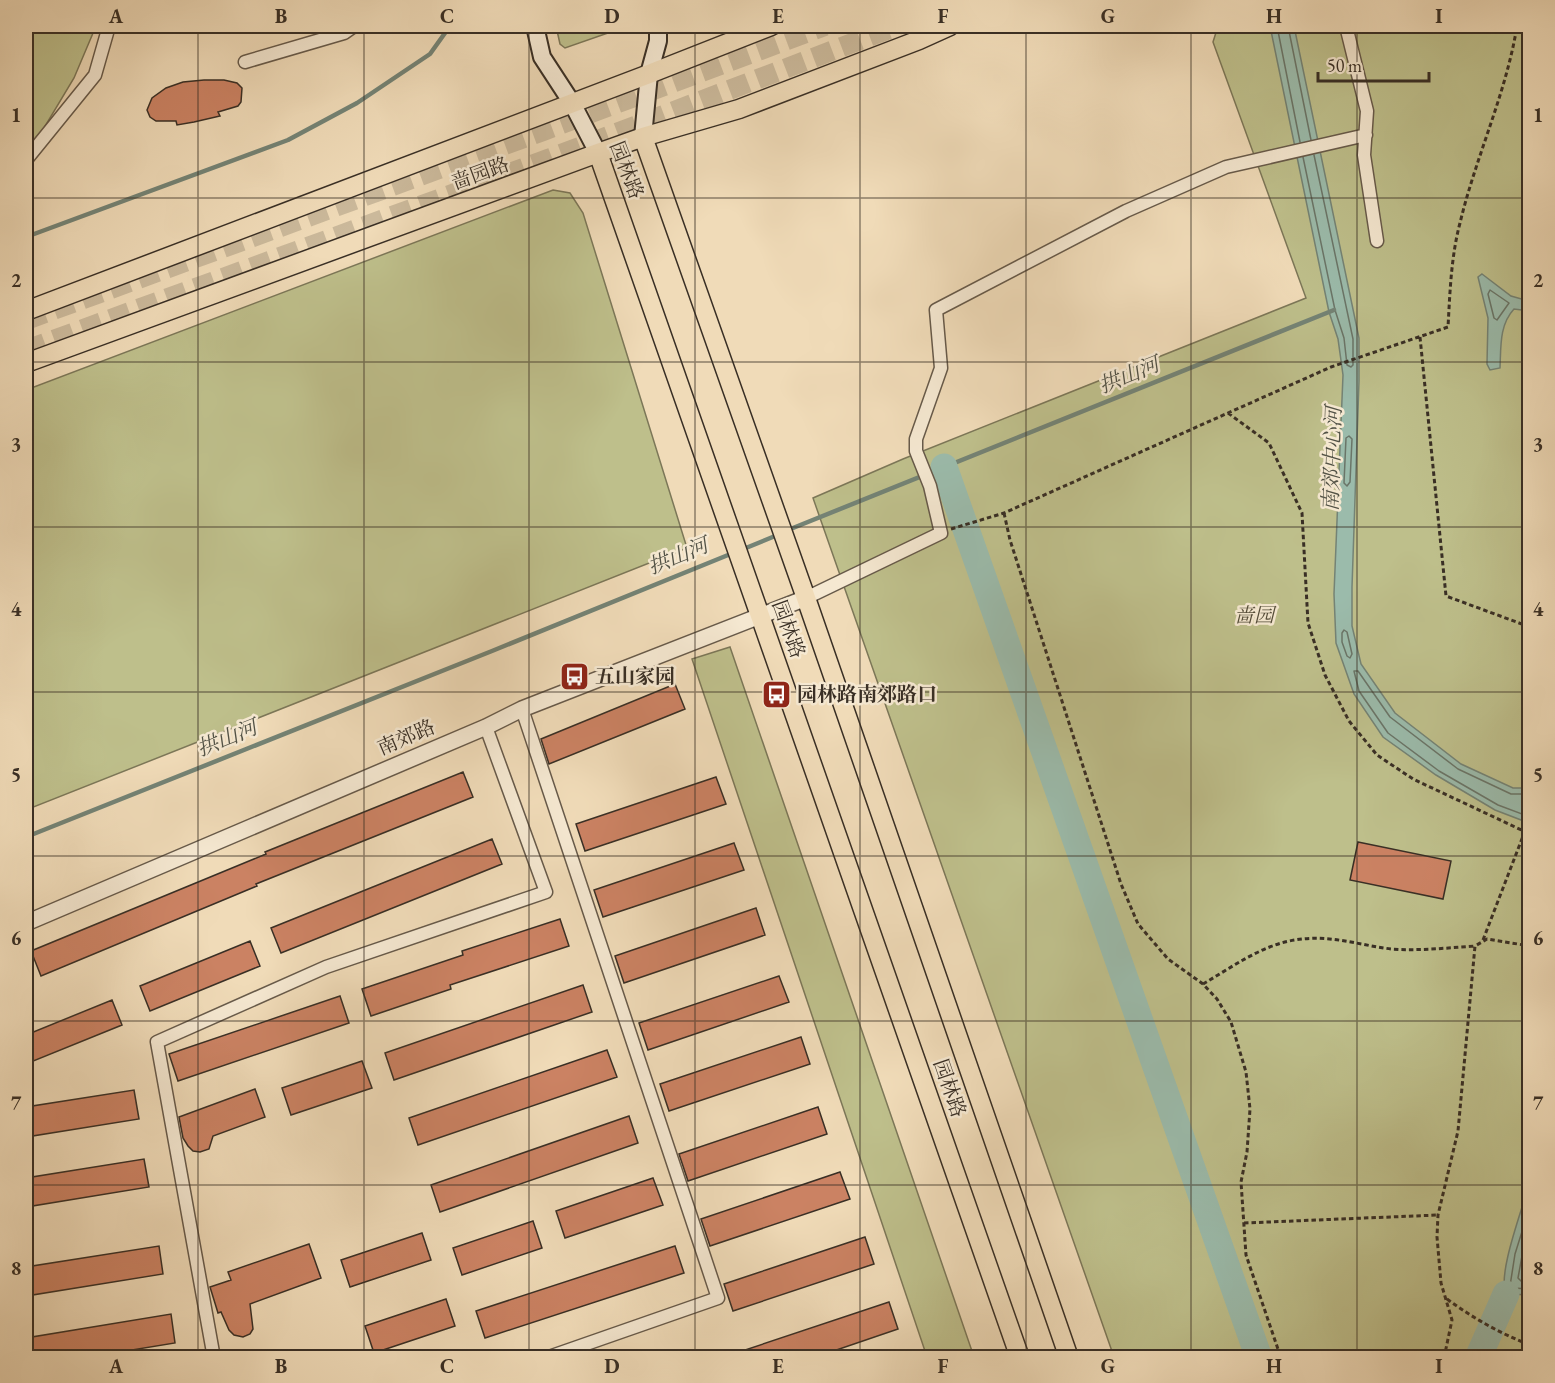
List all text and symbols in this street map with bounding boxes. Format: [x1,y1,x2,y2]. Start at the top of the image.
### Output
text: A [108,3,124,29]
text: B [275,3,287,29]
text: C [440,3,454,29]
text: D [604,3,620,29]
text: E [772,3,784,29]
text: F [938,3,949,29]
text: G [1101,3,1115,29]
text: H [1266,3,1282,29]
text: I [1435,3,1443,29]
scale bar [1318,45,1429,83]
text: 50 m [1327,54,1362,77]
text: 1 [11,102,21,128]
text: 1 [1533,102,1543,128]
street label: 园林路 [604,137,650,203]
street label: 啬园路 [447,151,513,195]
text: 2 [11,267,22,293]
text: 2 [1533,267,1544,293]
water label: 拱山河 [1095,349,1167,399]
water label: 南郊中心河 [1316,402,1347,512]
text: 3 [11,431,21,457]
text: 3 [1533,431,1543,457]
water label: 拱山河 [644,530,716,580]
text: 4 [11,596,22,622]
street label: 园林路 [767,596,811,662]
text: 4 [1533,596,1544,622]
park label: 啬园 [1234,602,1277,628]
bus stop icon: 五山家园 [558,660,590,692]
place label: 五山家园 [595,663,675,689]
bus stop icon: 园林路南郊路口 [760,678,792,710]
place label: 园林路南郊路口 [797,681,937,707]
water label: 拱山河 [193,712,265,762]
street label: 南郊路 [373,713,439,761]
text: 5 [11,761,21,787]
text: 5 [1533,761,1543,787]
text: 6 [11,925,22,951]
text: 6 [1533,925,1544,951]
street label: 园林路 [928,1055,972,1121]
text: 7 [11,1090,22,1116]
text: 7 [1533,1090,1544,1116]
text: 8 [11,1255,21,1281]
text: 8 [1533,1255,1543,1281]
text: A [108,1353,124,1379]
text: B [275,1353,287,1379]
text: C [440,1353,454,1379]
text: D [604,1353,620,1379]
text: E [772,1353,784,1379]
text: F [938,1353,949,1379]
text: G [1101,1353,1115,1379]
text: H [1266,1353,1282,1379]
text: I [1435,1353,1443,1379]

